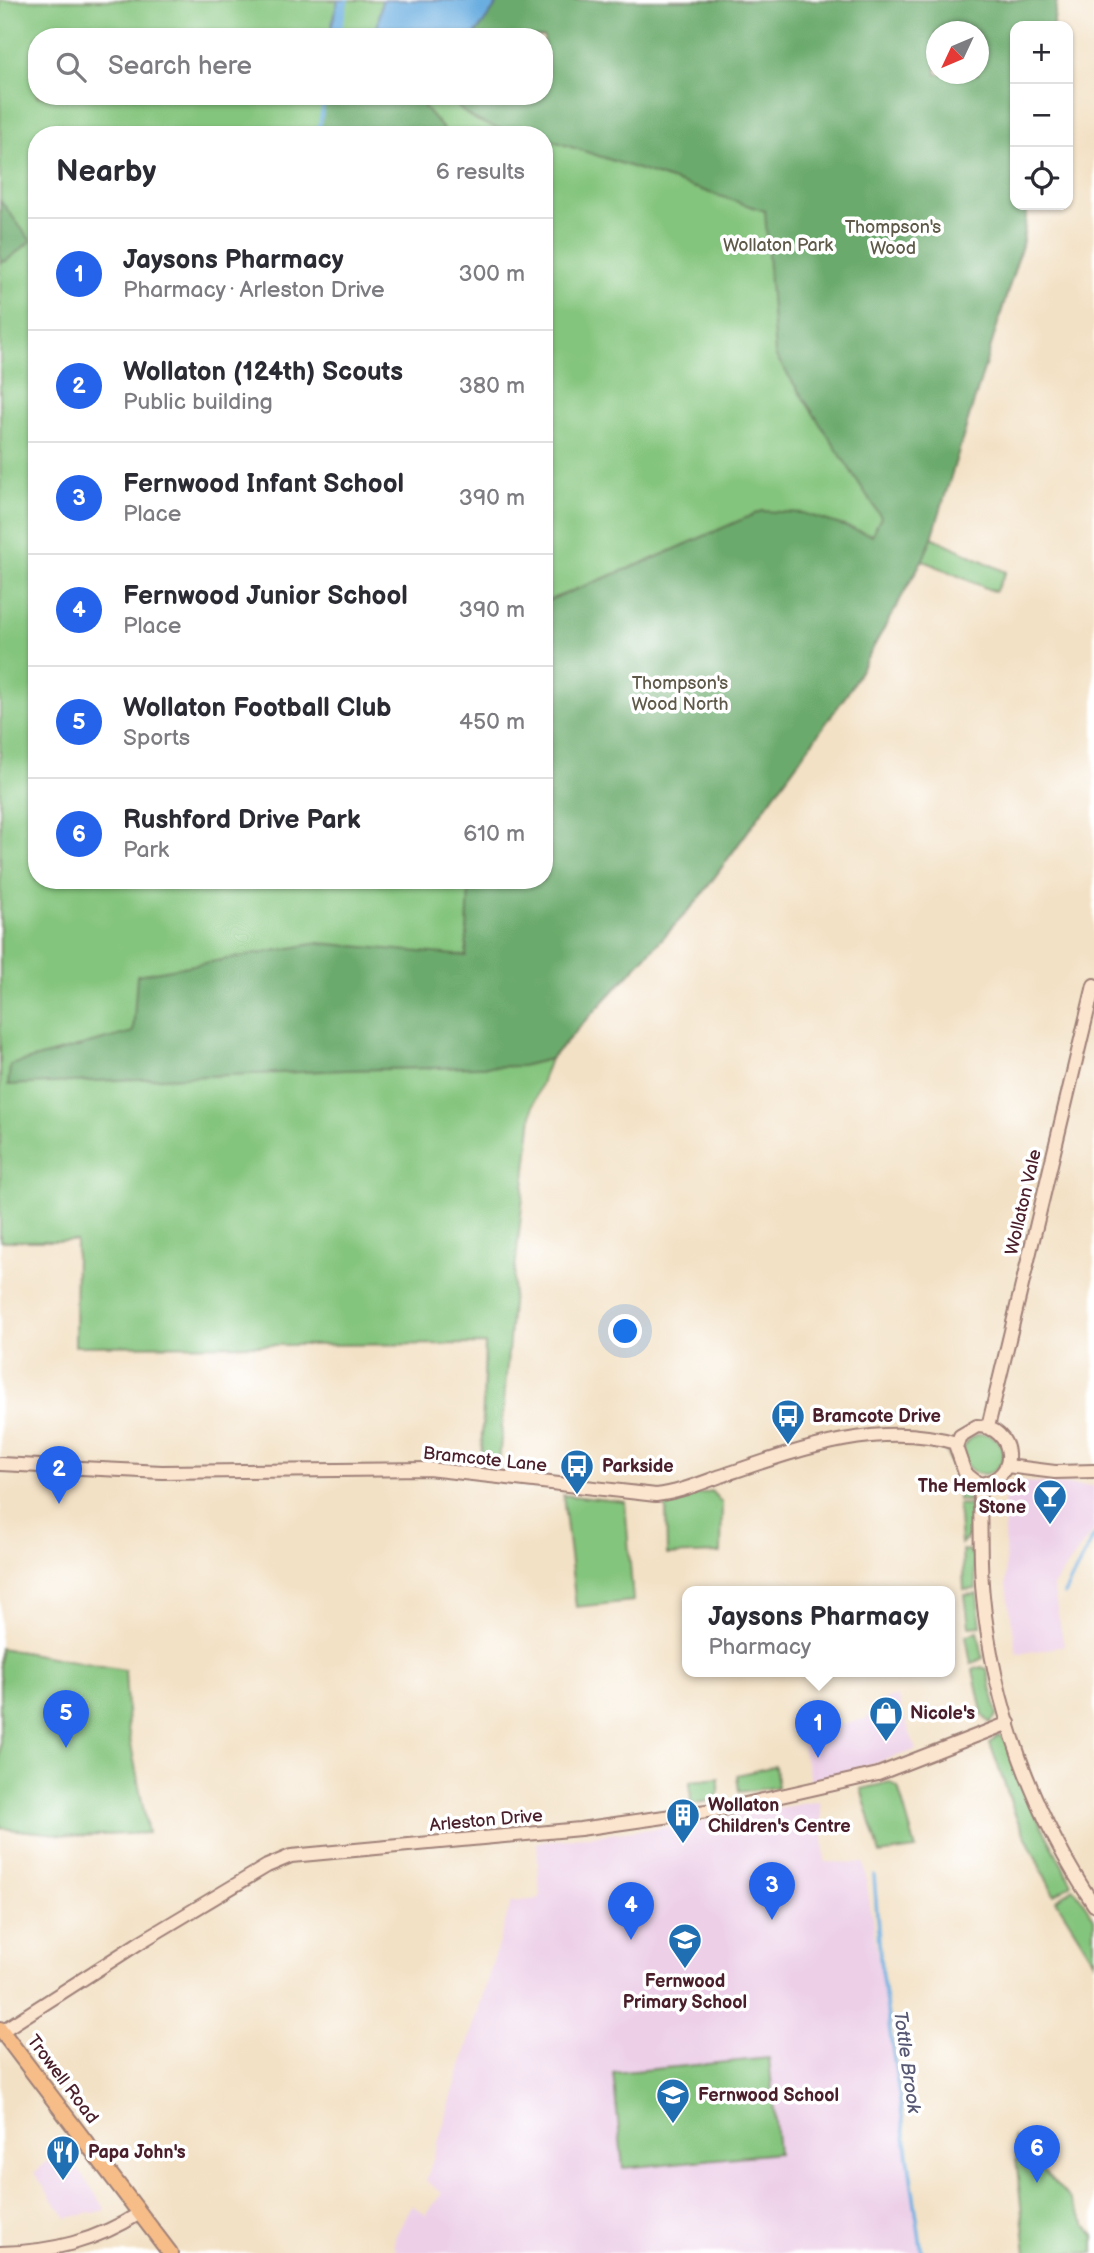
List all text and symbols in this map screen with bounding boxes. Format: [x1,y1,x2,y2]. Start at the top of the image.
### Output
north arrow [926,21,989,84]
map controls [1010,21,1073,210]
button: + [1010,21,1073,84]
search box [28,28,553,105]
icon: search [52,48,90,86]
text: Search here [108,51,252,82]
button: − [1010,84,1073,147]
button: locate [1010,147,1073,210]
text: Nearby [56,154,156,190]
text: 6 results [436,158,525,186]
park label: Thompson's Wood [845,217,941,259]
park label: Wollaton Park [723,235,833,256]
text: Jaysons Pharmacy [123,245,344,276]
text: 1 [74,260,84,288]
text: 300 m [459,260,525,288]
text: Pharmacy · Arleston Drive [123,276,385,304]
text: Wollaton (124th) Scouts [123,357,403,388]
text: 2 [72,372,86,400]
text: 380 m [459,372,525,400]
text: Public building [123,388,273,416]
text: Fernwood Infant School [123,469,404,500]
text: 3 [72,484,86,512]
text: 390 m [459,484,525,512]
text: Place [123,500,181,528]
text: Fernwood Junior School [123,581,408,612]
text: 4 [72,596,86,624]
text: 390 m [459,596,525,624]
text: Place [123,612,181,640]
park label: Thompson's Wood North [632,673,729,715]
text: Wollaton Football Club [123,693,392,724]
text: 5 [72,708,86,736]
text: 450 m [459,708,525,736]
text: Sports [123,724,190,752]
text: Rushford Drive Park [123,805,361,836]
text: 6 [72,820,86,848]
text: 610 m [463,820,525,848]
text: Park [123,836,169,864]
street label: Wollaton Vale [1001,1147,1046,1257]
your location [608,1314,642,1348]
bus stop icon: Bramcote Drive [769,1397,807,1446]
place label: Bramcote Drive [812,1406,941,1427]
street label: Bramcote Lane [422,1443,548,1476]
pin: 2 [36,1446,82,1504]
bus stop icon: Parkside [558,1447,596,1496]
place label: Parkside [602,1456,674,1477]
place label: The Hemlock Stone [918,1476,1027,1518]
bar icon: The Hemlock Stone [1031,1477,1069,1526]
popup [682,1586,955,1677]
text: Jaysons Pharmacy [708,1602,929,1633]
text: Pharmacy [708,1633,811,1661]
pin: 5 [43,1690,89,1748]
shop icon: Nicole's [867,1694,905,1743]
pin: 1 [795,1700,841,1758]
place label: Nicole's [910,1703,975,1724]
place label: Wollaton Children's Centre [708,1795,851,1837]
building icon: Wollaton Children's Centre [664,1796,702,1845]
street label: Arleston Drive [429,1805,544,1836]
pin: 3 [749,1862,795,1920]
pin: 4 [608,1882,654,1940]
school or university icon: Fernwood Primary School [666,1921,704,1970]
place label: Fernwood Primary School [623,1971,747,2013]
water label: Tottle Brook [888,2010,925,2116]
street label: Trowell Road [23,2031,103,2128]
school or university icon: Fernwood School [654,2076,692,2125]
place label: Fernwood School [698,2085,839,2106]
pin: 6 [1014,2125,1060,2183]
restaurant icon: Papa John's [44,2133,82,2182]
place label: Papa John's [88,2142,186,2163]

